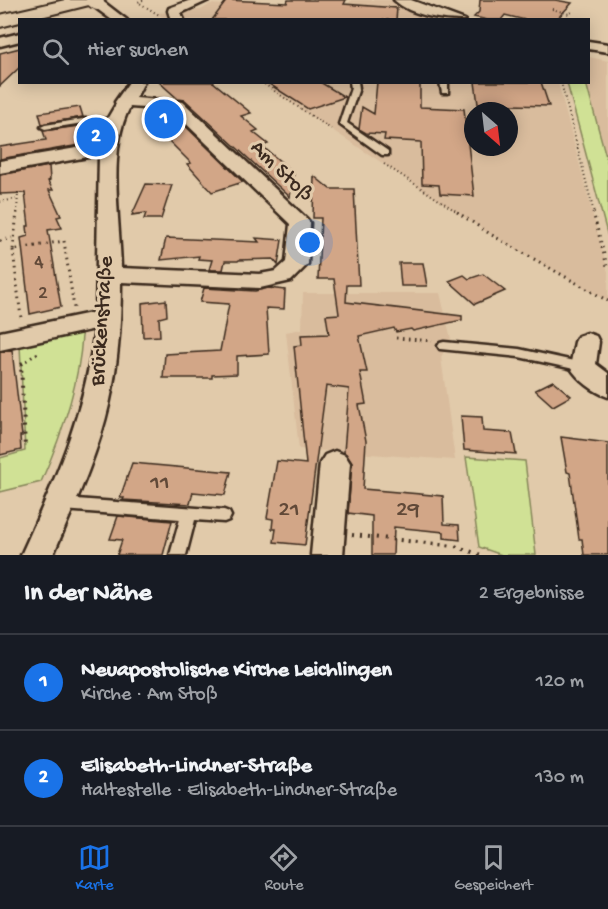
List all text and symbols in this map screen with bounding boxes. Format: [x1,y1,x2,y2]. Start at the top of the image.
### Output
search box [18,18,590,84]
icon: search [39,35,72,68]
text: Hier suchen [87,38,188,64]
pin: 1 [144,96,184,142]
north arrow [464,102,518,156]
pin: 2 [76,114,116,160]
street label: Am Stoß [244,136,318,208]
your location [295,228,324,257]
house number: 4 [34,252,44,275]
street label: Brückenstraße [85,254,121,388]
house number: 2 [38,283,48,306]
house number: 11 [149,469,170,498]
house number: 21 [278,496,300,525]
house number: 29 [396,496,420,525]
text: In der Nähe [24,579,152,610]
text: 2 Ergebnisse [479,583,584,606]
text: Neuapostolische Kirche Leichlingen [81,658,392,684]
text: 1 [39,671,48,694]
text: 120 m [536,671,584,694]
text: Kirche · Am Stoß [81,684,218,707]
text: Elisabeth-Lindner-Straße [81,754,312,780]
text: 2 [39,767,48,790]
text: 130 m [535,767,584,790]
text: Haltestelle · Elisabeth-Lindner-Straße [81,780,397,803]
tab: Karte [75,841,114,896]
tab: Route [264,841,303,896]
tab: Gespeichert [454,841,533,896]

